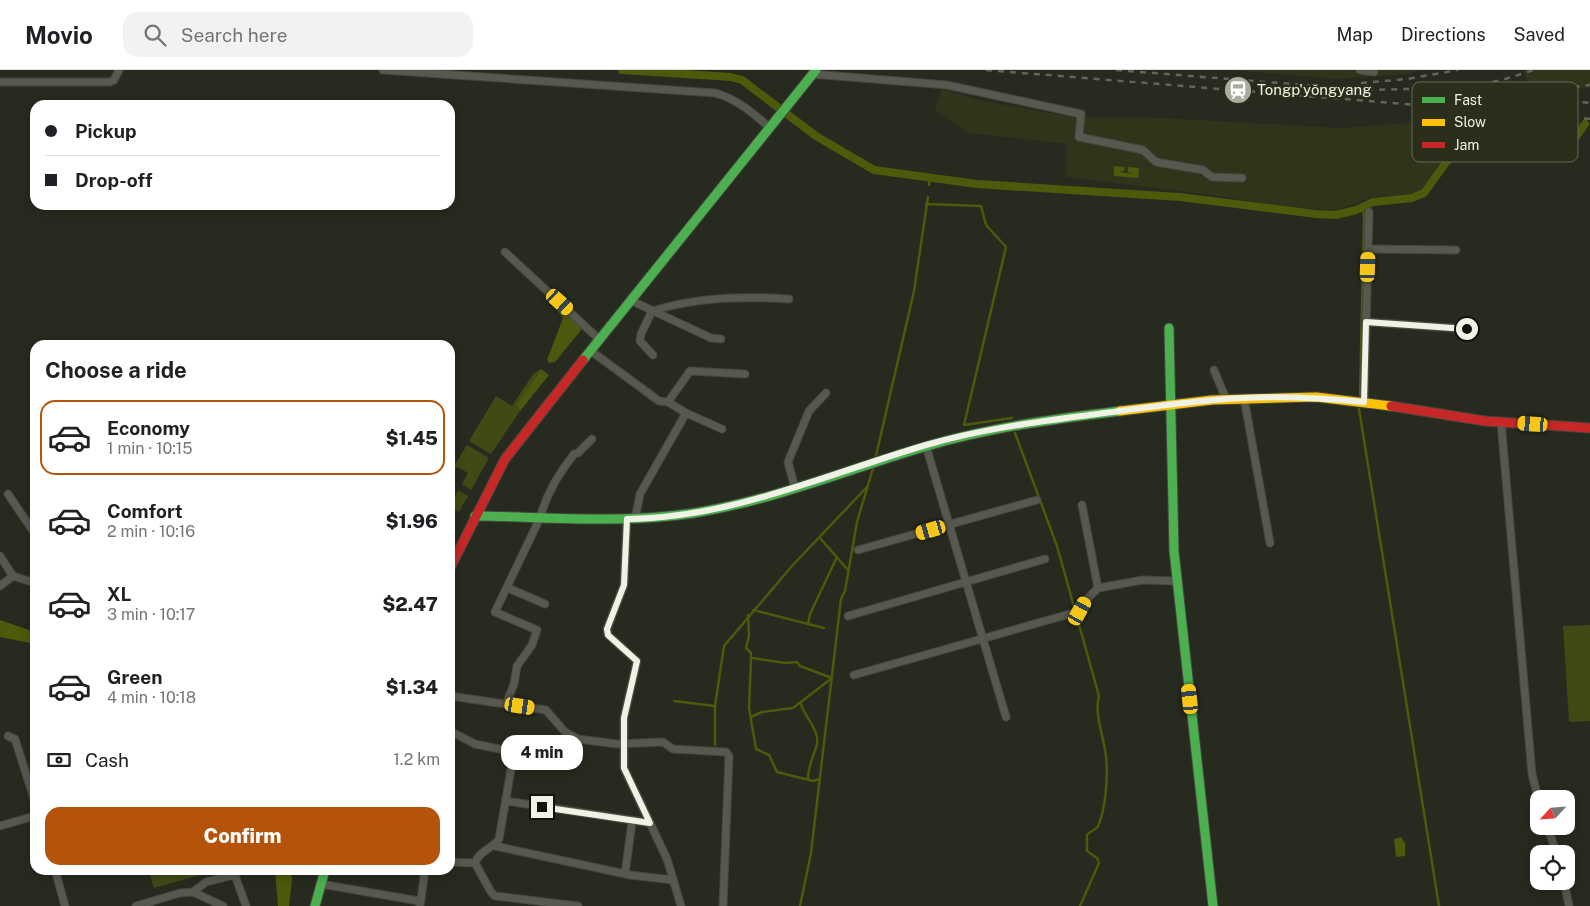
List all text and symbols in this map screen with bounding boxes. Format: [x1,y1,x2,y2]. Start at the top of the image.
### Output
search box [123,12,473,57]
text: Movio [25,21,93,49]
icon: search [141,21,169,49]
text: Search here [181,24,288,46]
text: Map [1336,24,1373,45]
text: Directions [1401,24,1486,45]
text: Saved [1514,24,1565,45]
station icon: Tongp'yŏngyang [1223,75,1253,105]
place label: Tongp'yŏngyang [1257,81,1372,98]
legend [1412,82,1578,162]
text: Fast [1454,92,1482,108]
text: Slow [1454,114,1486,130]
text: Pickup [75,120,137,142]
text: Jam [1454,137,1479,153]
text: Drop-off [75,169,152,191]
car [1359,252,1376,282]
car [543,286,576,318]
route start [1456,318,1478,340]
text: Choose a ride [45,357,187,383]
icon: car [47,415,92,460]
car [1517,415,1548,433]
text: Economy [107,417,190,439]
text: $1.45 [385,427,438,449]
text: 1 min · 10:15 [107,439,193,458]
icon: car [47,498,92,543]
text: Comfort [107,500,183,522]
text: $1.96 [385,510,438,532]
car [914,519,947,541]
text: 2 min · 10:16 [107,522,195,541]
icon: car [47,581,92,626]
text: XL [107,583,132,605]
text: $2.47 [382,593,438,615]
car [1066,594,1093,628]
text: 3 min · 10:17 [107,605,195,624]
icon: car [47,664,92,709]
text: Green [107,666,162,688]
text: $1.34 [385,676,438,698]
car [1180,683,1199,715]
text: 4 min · 10:18 [107,688,196,707]
car [504,696,535,716]
callout: 4 min [501,734,583,770]
text: 4 min [521,743,563,762]
icon: cash [45,746,73,774]
text: Cash [85,749,129,771]
text: 1.2 km [393,750,440,769]
north arrow [1530,790,1575,835]
map controls [1530,790,1575,890]
route end [531,796,553,818]
button: Confirm [45,807,440,865]
button: locate [1530,845,1575,890]

